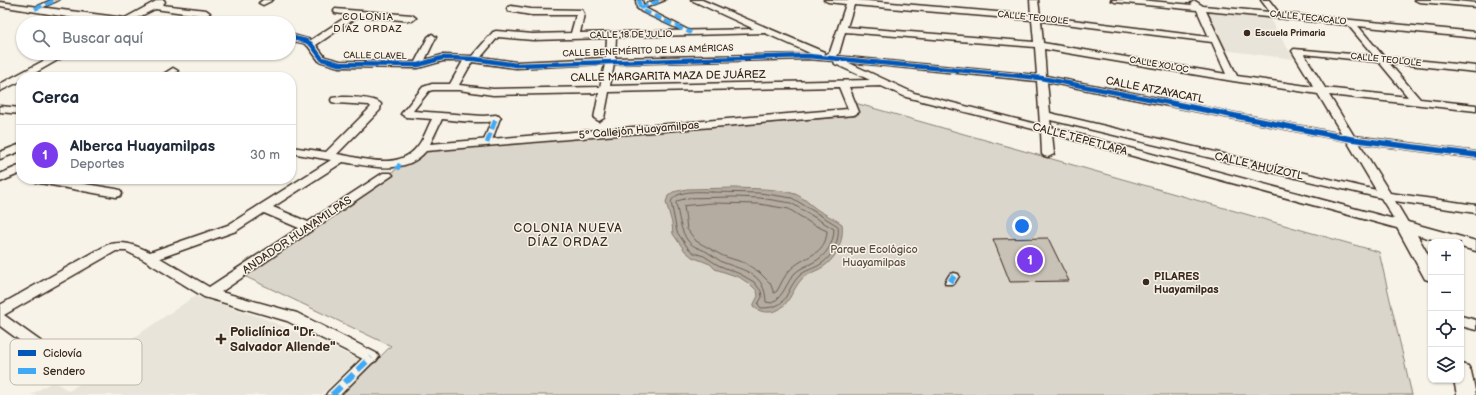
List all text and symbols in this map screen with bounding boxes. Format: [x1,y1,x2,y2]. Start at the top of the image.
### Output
street label: CALLE TEOLOLE [997,9,1069,27]
street label: CALLE TECACALO [1269,9,1347,28]
district label: COLONIA DÍAZ ORDAZ [333,11,403,35]
search box [16,16,296,60]
icon: search [30,27,52,49]
marker: Escuela Primaria [1242,28,1252,38]
place label: Escuela Primaria [1255,28,1326,39]
text: Buscar aquí [62,29,143,48]
street label: CALLE 18 DE JULIO [590,29,672,41]
street label: CALLE BENEMÉRITO DE LAS AMÉRICAS [562,41,734,59]
street label: CALLE CLAVEL [343,50,408,62]
street label: CALLE TEOLOLE [1350,51,1422,69]
street label: CALLE XOLOC [1128,54,1190,76]
street label: CALLE MARGARITA MAZA DE JUÁREZ [570,67,766,84]
street label: CALLE ATZAYACATL [1105,74,1206,106]
text: Cerca [32,88,79,108]
street label: 5º Callejón Huayamilpas [578,118,700,142]
street label: CALLE TEPETLAPA [1031,120,1129,158]
text: Alberca Huayamilpas [70,137,215,156]
text: 1 [42,147,48,163]
text: 30 m [250,147,280,163]
street label: CALLE AHUÍZOTL [1213,148,1306,183]
text: Deportes [70,156,125,172]
street label: ANDADOR HUAYAMILPAS [240,193,354,276]
your location [1012,216,1032,236]
district label: COLONIA NUEVA DÍAZ ORDAZ [513,221,623,250]
map controls [1428,239,1464,383]
button: + [1428,239,1464,275]
park label: Parque Ecológico Huayamilpas [830,243,918,269]
pin: 1 [1017,245,1043,275]
place label: PILARES Huayamilpas [1154,270,1219,296]
button: − [1428,275,1464,311]
marker: PILARES Huayamilpas [1141,277,1151,287]
button: locate [1428,311,1464,347]
place label: Policlínica "Dr. Salvador Allende" [230,324,336,355]
marker: Policlínica "Dr. Salvador Allende" [215,333,227,345]
legend [10,339,142,385]
text: Ciclovía [43,347,82,360]
button: layers [1428,347,1464,383]
text: Sendero [43,365,85,378]

